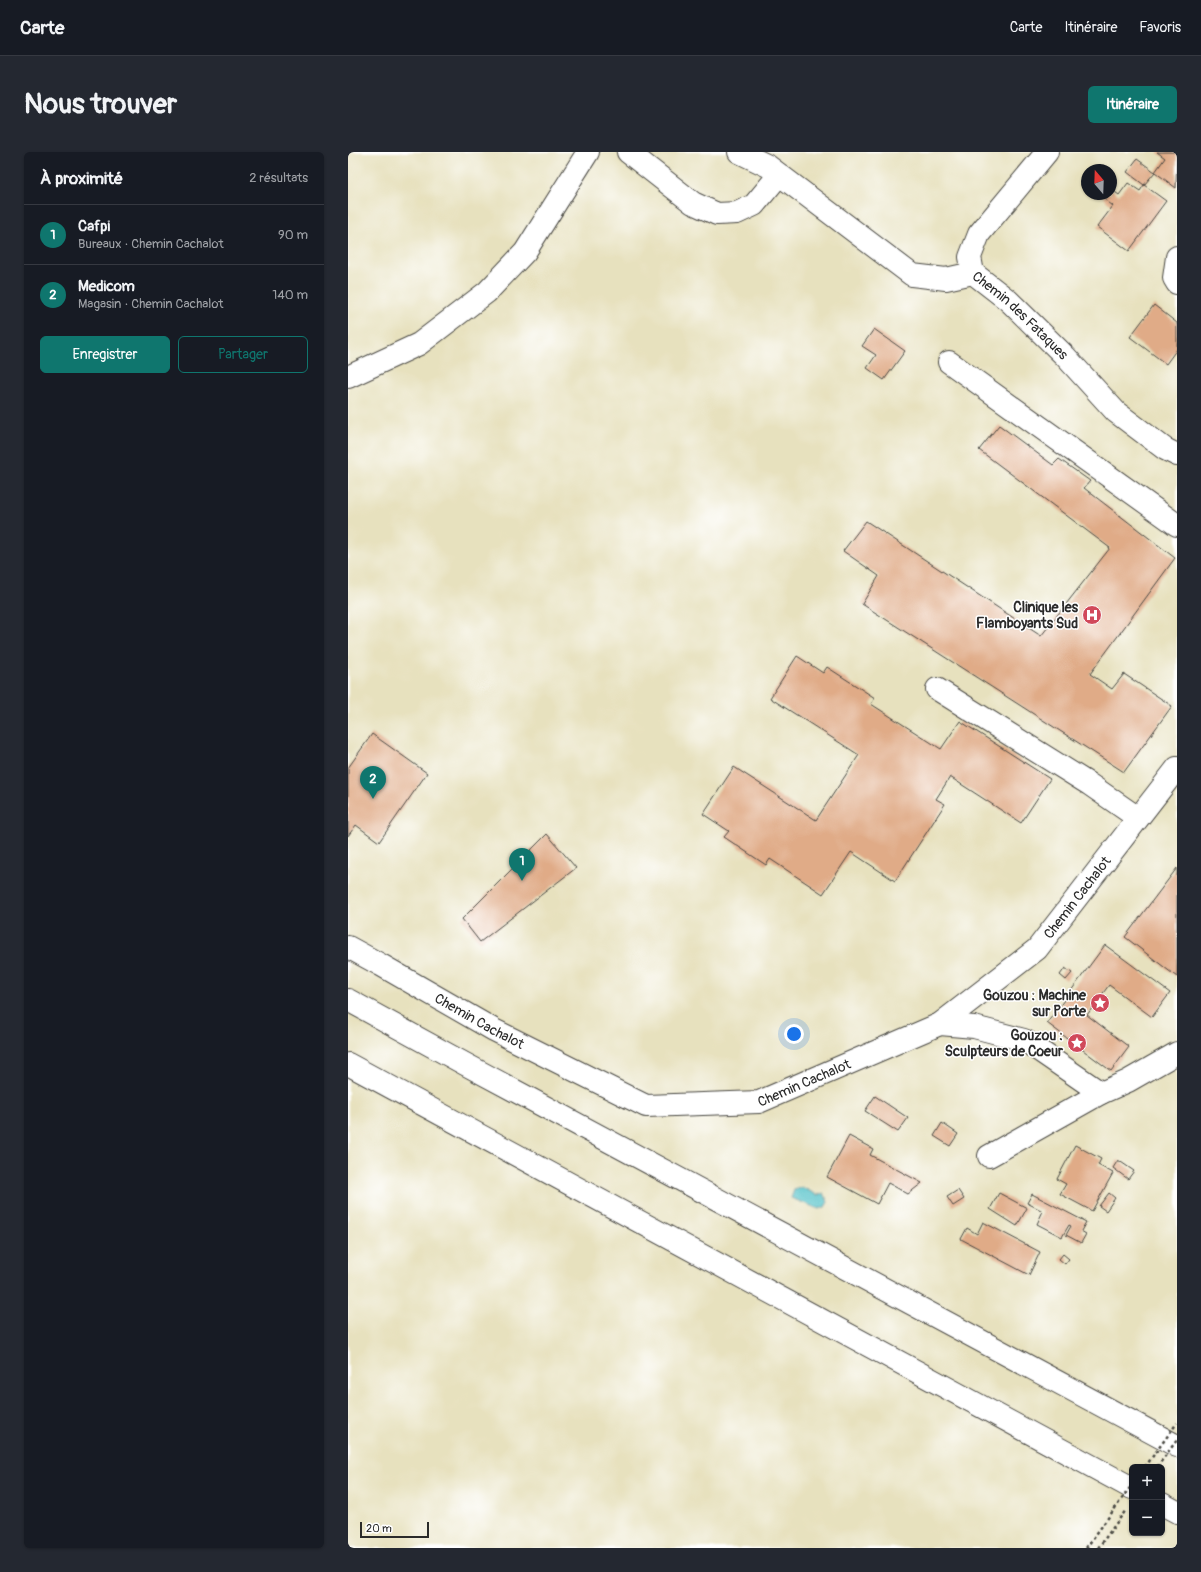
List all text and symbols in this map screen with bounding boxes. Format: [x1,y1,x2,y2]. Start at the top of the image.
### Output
text: Carte [20,16,64,40]
text: Carte [1010,19,1042,36]
text: Itinéraire [1064,19,1117,36]
text: Favoris [1139,19,1181,36]
button: Itinéraire [1088,86,1177,123]
text: Nous trouver [24,87,177,122]
north arrow [1081,164,1117,200]
text: À proximité [40,168,123,189]
text: 2 résultats [249,170,308,186]
text: Cafpi [78,217,110,236]
text: 1 [50,227,56,243]
text: 90 m [278,227,308,243]
text: Bureaux · Chemin Cachalot [78,236,224,252]
street label: Chemin des Fataques [969,267,1072,363]
text: Medicom [78,277,135,296]
text: 2 [49,287,57,303]
text: 140 m [272,287,308,303]
text: Magasin · Chemin Cachalot [78,296,224,312]
button: Enregistrer [40,336,170,373]
button: Partager [178,336,308,373]
place label: Clinique les Flamboyants Sud [976,599,1079,632]
hospital icon: Clinique les Flamboyants Sud [1081,604,1103,626]
pin: 2 [360,766,386,799]
pin: 1 [509,848,535,881]
street label: Chemin Cachalot [1040,852,1114,942]
place label: Gouzou : Machine sur Porte [983,987,1087,1020]
street label: Chemin Cachalot [432,989,528,1052]
place icon: Gouzou : Machine sur Porte [1089,992,1111,1014]
your location [784,1024,804,1044]
place label: Gouzou : Sculpteurs de Coeur [945,1027,1064,1060]
place icon: Gouzou : Sculpteurs de Coeur [1066,1032,1088,1054]
street label: Chemin Cachalot [755,1055,853,1110]
map controls [1129,1464,1165,1536]
button: + [1129,1464,1165,1500]
button: − [1129,1500,1165,1536]
scale bar [360,1520,429,1539]
text: 20 m [366,1522,392,1535]

